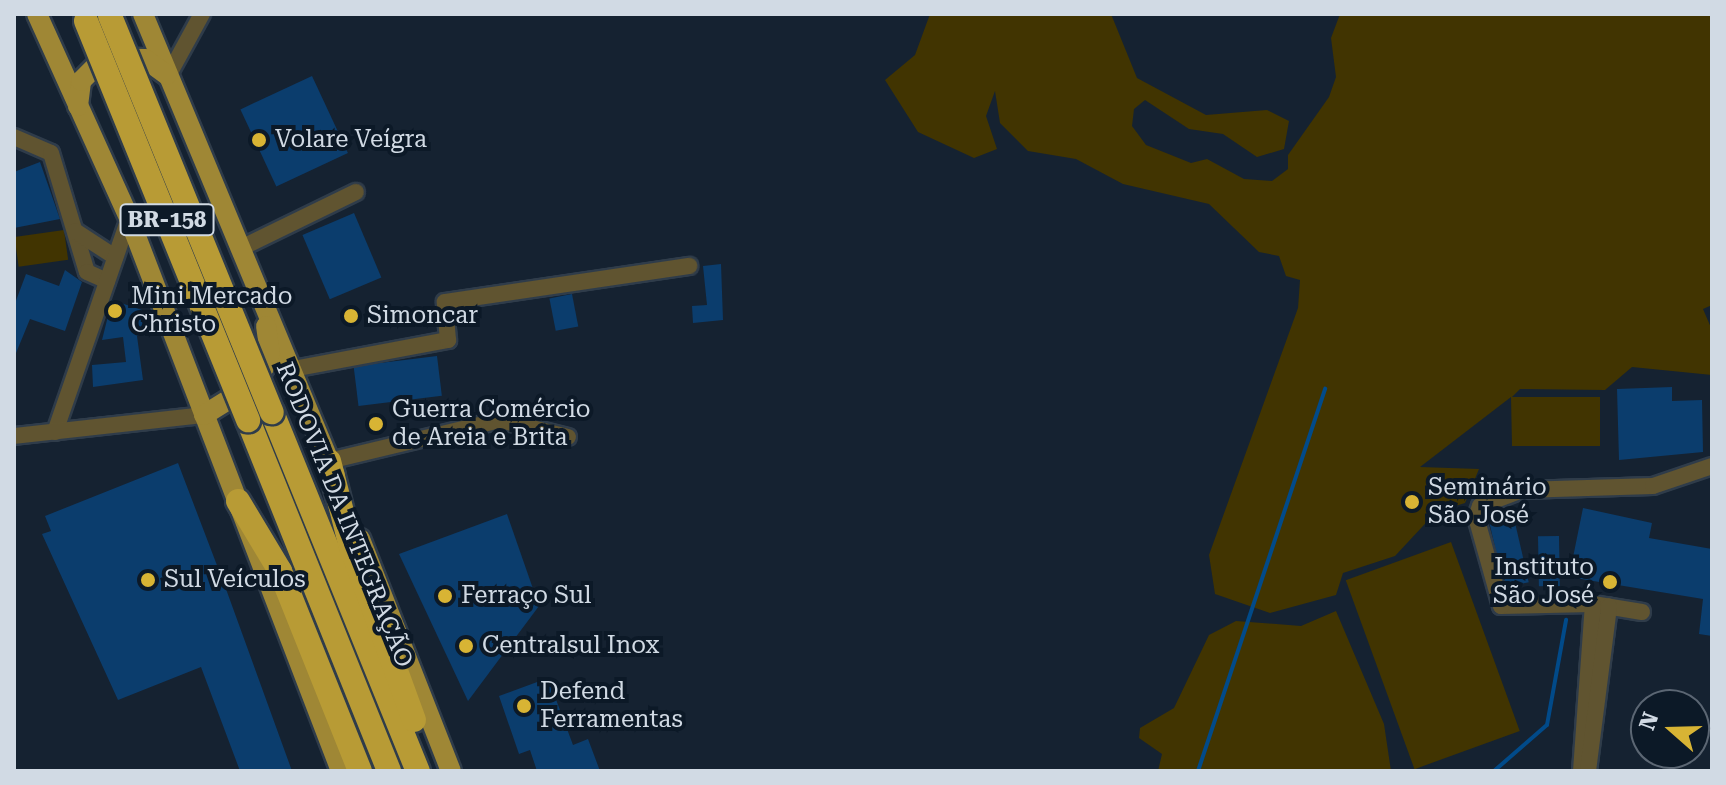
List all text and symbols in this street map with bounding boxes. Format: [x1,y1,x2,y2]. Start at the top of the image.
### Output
place label: Volare Veígra [275,126,427,154]
marker: Volare Veígra [250,131,268,149]
road number: BR-158 [119,202,215,238]
place label: Mini Mercado Christo [131,283,292,339]
marker: Mini Mercado Christo [106,302,124,320]
place label: Simoncar [367,302,478,330]
marker: Simoncar [342,307,360,325]
street label: RODOVIA DA INTEGRAÇÃO [270,358,418,672]
place label: Guerra Comércio de Areia e Brita [392,396,591,452]
marker: Guerra Comércio de Areia e Brita [367,415,385,433]
place label: Seminário São José [1428,474,1547,530]
marker: Seminário São José [1403,493,1421,511]
place label: Instituto São José [1493,554,1594,610]
place label: Sul Veículos [164,566,306,594]
marker: Sul Veículos [139,571,157,589]
marker: Instituto São José [1601,573,1619,591]
place label: Ferraço Sul [461,582,591,610]
marker: Ferraço Sul [436,587,454,605]
place label: Centralsul Inox [482,632,659,660]
marker: Centralsul Inox [457,637,475,655]
place label: Defend Ferramentas [540,678,683,734]
north arrow [1630,689,1710,769]
marker: Defend Ferramentas [515,697,533,715]
text: N [1634,709,1663,734]

